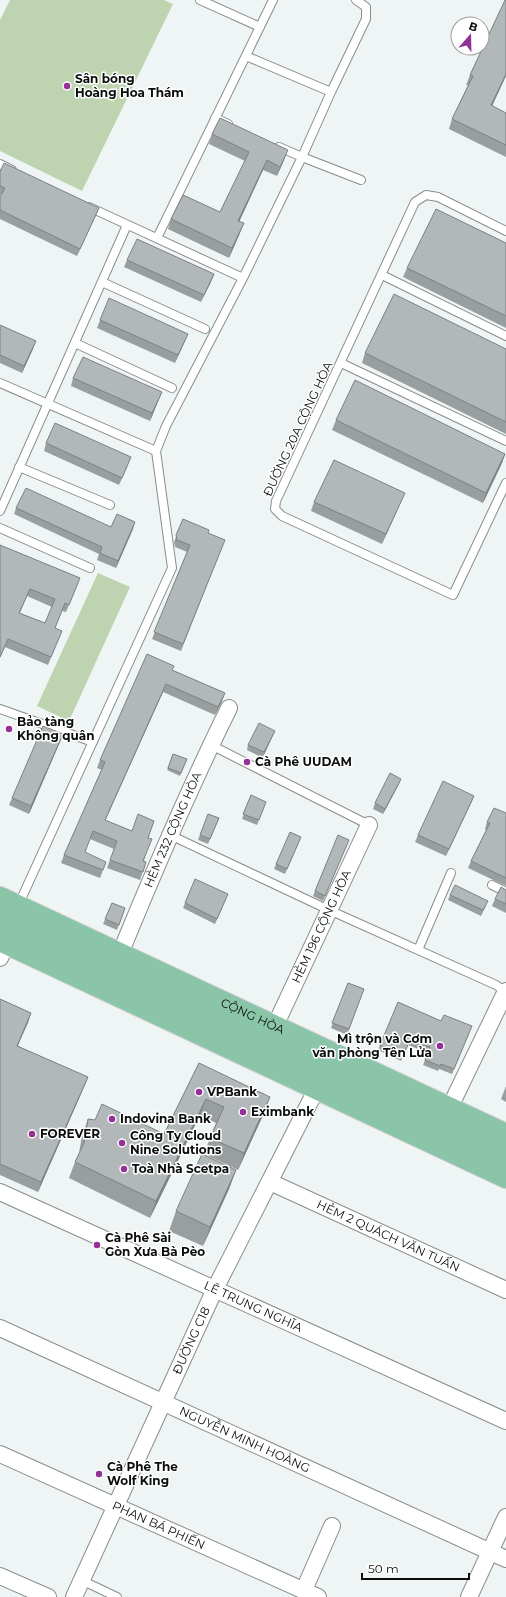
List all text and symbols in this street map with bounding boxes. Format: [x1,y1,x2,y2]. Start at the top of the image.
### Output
north arrow [450,16,490,56]
text: B [467,19,480,35]
place label: Sân bóng Hoàng Hoa Thám [75,71,184,100]
marker: Sân bóng Hoàng Hoa Thám [62,81,72,91]
street label: ĐƯỜNG 20A CỘNG HÒA [260,359,336,498]
place label: Bảo tàng Không quân [17,714,94,743]
marker: Bảo tàng Không quân [4,724,14,734]
place label: Cà Phê UUDAM [255,754,352,769]
marker: Cà Phê UUDAM [242,757,252,767]
street label: HẺM 232 CỘNG HÒA [141,769,205,890]
street label: HẺM 196 CỘNG HÒA [288,867,354,985]
street label: CỘNG HÒA [219,995,288,1037]
place label: Mì trộn và Cơm văn phòng Tên Lửa [311,1031,432,1060]
marker: Mì trộn và Cơm văn phòng Tên Lửa [435,1041,445,1051]
place label: VPBank [206,1084,257,1099]
marker: VPBank [194,1087,204,1097]
place label: Eximbank [251,1104,314,1119]
marker: Eximbank [238,1107,248,1117]
place label: Indovina Bank [120,1111,211,1126]
marker: Indovina Bank [107,1114,117,1124]
place label: FOREVER [40,1126,100,1141]
place label: Công Ty Cloud Nine Solutions [130,1128,222,1157]
marker: FOREVER [27,1129,37,1139]
marker: Công Ty Cloud Nine Solutions [117,1138,127,1148]
place label: Toà Nhà Scetpa [132,1161,229,1176]
marker: Toà Nhà Scetpa [119,1164,129,1174]
street label: HẺM 2 QUÁCH VĂN TUẤN [315,1196,462,1275]
place label: Cà Phê Sài Gòn Xưa Bà Pèo [105,1230,205,1259]
marker: Cà Phê Sài Gòn Xưa Bà Pèo [92,1240,102,1250]
street label: LÊ TRUNG NGHĨA [202,1277,305,1335]
street label: ĐƯỜNG C18 [169,1304,213,1376]
street label: NGUYỄN MINH HOÀNG [177,1403,313,1476]
place label: Cà Phê The Wolf King [107,1459,178,1488]
marker: Cà Phê The Wolf King [94,1469,104,1479]
street label: PHAN BÁ PHIẾN [110,1498,208,1552]
scale bar [362,1555,469,1581]
text: 50 m [368,1561,399,1576]

